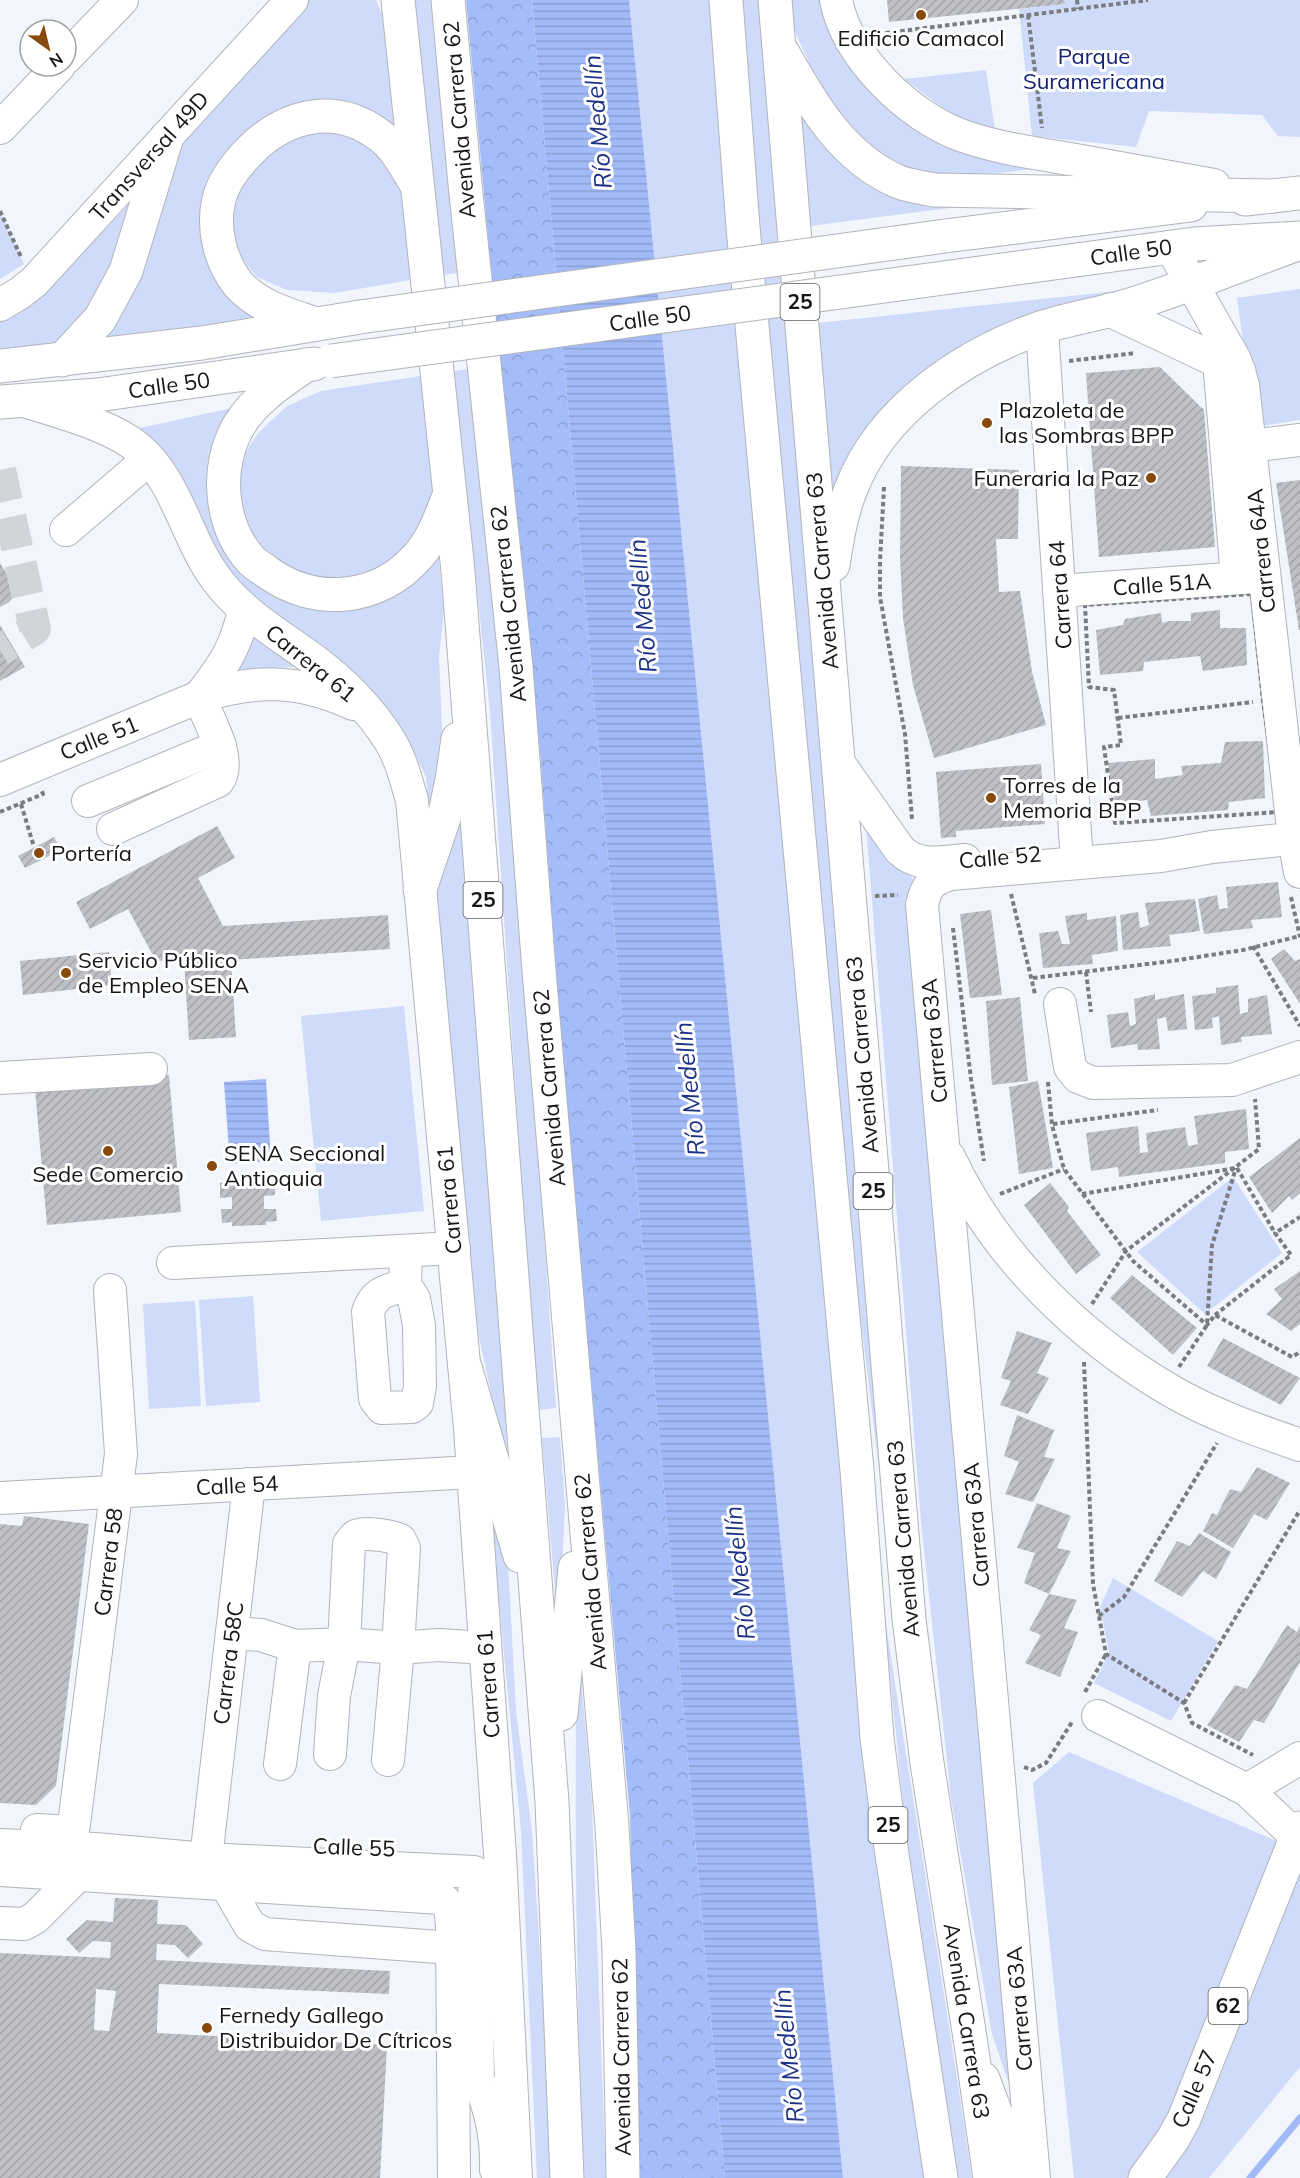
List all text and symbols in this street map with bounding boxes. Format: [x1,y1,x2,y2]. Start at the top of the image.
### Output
marker: Edificio Camacol [914,8,928,22]
north arrow [18,18,78,78]
street label: Avenida Carrera 62 [436,20,482,220]
place label: Edificio Camacol [837,24,1005,52]
park label: Parque Suramericana [1023,42,1165,95]
text: N [46,49,67,72]
water label: Río Medellín [576,54,618,190]
street label: Transversal 49D [83,85,215,227]
street label: Calle 50 [1088,232,1174,272]
road number: 25 [780,284,820,320]
street label: Calle 50 [607,298,693,338]
street label: Calle 50 [126,365,212,405]
place label: Plazoleta de las Sombras BPP [999,396,1174,449]
marker: Plazoleta de las Sombras BPP [980,416,994,430]
place label: Funeraria la Paz [974,464,1139,492]
street label: Avenida Carrera 63 [799,471,845,671]
marker: Funeraria la Paz [1144,471,1158,485]
street label: Carrera 64A [1241,487,1281,615]
street label: Avenida Carrera 62 [484,504,532,704]
water label: Río Medellín [621,538,663,674]
street label: Carrera 64 [1042,540,1078,650]
street label: Calle 51A [1112,567,1212,601]
street label: Carrera 61 [260,618,362,708]
street label: Calle 51 [56,710,142,766]
place label: Torres de la Memoria BPP [1003,771,1142,824]
marker: Torres de la Memoria BPP [984,791,998,805]
place label: Portería [51,839,132,867]
street label: Calle 52 [958,839,1042,875]
marker: Portería [32,846,46,860]
road number: 25 [464,882,502,918]
place label: Servicio Público de Empleo SENA [78,946,249,999]
street label: Avenida Carrera 63 [839,955,885,1155]
marker: Servicio Público de Empleo SENA [59,966,73,980]
street label: Carrera 63A [915,977,953,1105]
street label: Avenida Carrera 62 [526,988,572,1188]
water label: Río Medellín [667,1021,711,1158]
place label: SENA Seccional Antioquia [224,1139,385,1192]
marker: Sede Comercio [101,1144,115,1158]
street label: Carrera 61 [430,1145,468,1255]
marker: SENA Seccional Antioquia [205,1159,219,1173]
place label: Sede Comercio [32,1160,184,1188]
road number: 25 [854,1173,892,1209]
street label: Avenida Carrera 63 [880,1439,926,1639]
street label: Carrera 63A [957,1461,995,1589]
street label: Calle 54 [195,1469,279,1501]
street label: Avenida Carrera 62 [567,1472,613,1672]
water label: Río Medellín [717,1505,761,1642]
street label: Carrera 58 [87,1506,129,1618]
street label: Carrera 58C [207,1600,249,1726]
street label: Carrera 61 [470,1629,506,1739]
road number: 25 [868,1807,908,1843]
street label: Calle 55 [312,1832,396,1862]
street label: Avenida Carrera 63 [938,1921,996,2121]
street label: Carrera 63A [1000,1945,1038,2073]
street label: Avenida Carrera 62 [605,1958,637,2156]
water label: Río Medellín [766,1988,810,2125]
road number: 62 [1208,1988,1248,2024]
place label: Fernedy Gallego Distribuidor De Cítricos [219,2001,453,2054]
marker: Fernedy Gallego Distribuidor De Cítricos [200,2021,214,2035]
street label: Calle 57 [1165,2046,1223,2132]

